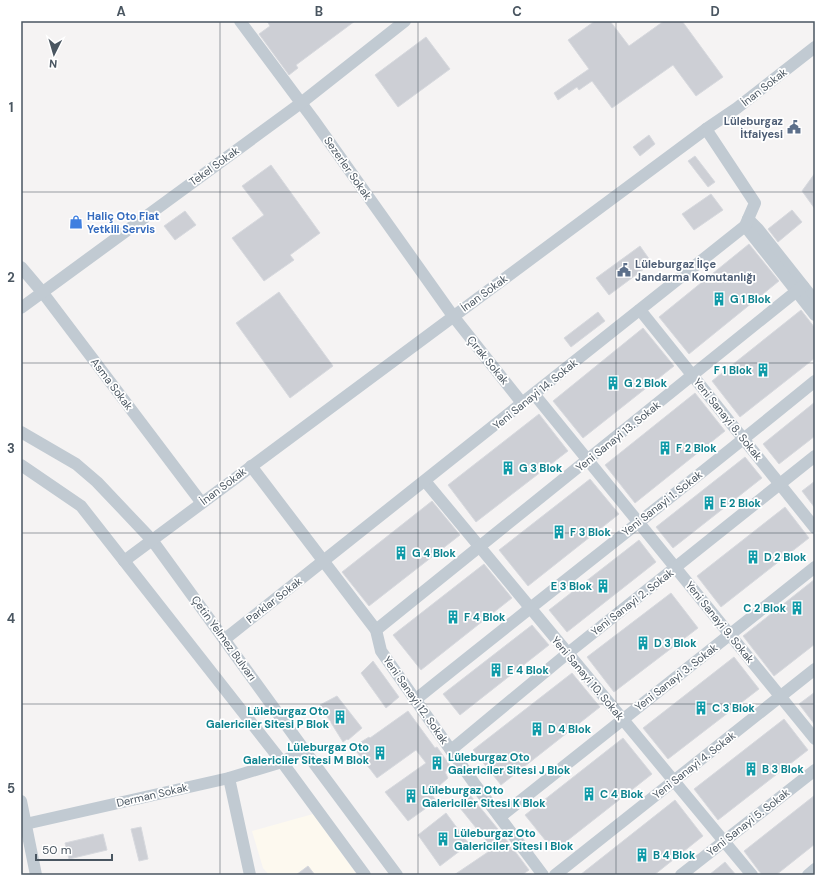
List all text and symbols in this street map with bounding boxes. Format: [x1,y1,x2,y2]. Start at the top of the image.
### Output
text: A [116,3,126,20]
text: B [315,3,323,20]
text: C [512,3,522,20]
text: D [710,3,720,20]
north arrow [34,34,74,74]
text: N [49,57,58,71]
street label: İnan Sokak [738,65,790,109]
text: 1 [9,99,13,116]
place label: Lüleburgaz İtfaiyesi [724,114,783,141]
public building icon: Lüleburgaz İtfaiyesi [786,119,802,135]
street label: Sezerler Sokak [321,134,375,203]
street label: Tekel Sokak [186,143,242,189]
place label: Haliç Oto Fiat Yetkili Servis [87,209,160,236]
shop icon: Haliç Oto Fiat Yetkili Servis [68,214,84,230]
place label: Lüleburgaz İlçe Jandarma Komutanlığı [635,257,756,284]
public building icon: Lüleburgaz İlçe Jandarma Komutanlığı [616,262,632,278]
text: 2 [7,269,15,286]
street label: İnan Sokak [458,271,510,315]
building icon: G 1 Blok [711,291,727,307]
place label: G 1 Blok [730,292,771,306]
street label: Çırak Sokak [464,333,512,388]
street label: Asma Sokak [88,355,136,413]
street label: Yeni Sanayi 14. Sokak [490,355,581,432]
building icon: F 1 Blok [755,362,771,378]
place label: F 1 Blok [714,363,753,377]
building icon: G 2 Blok [605,375,621,391]
street label: Yeni Sanayi 8. Sokak [691,375,766,463]
place label: G 2 Blok [624,376,668,390]
street label: Yeni Sanayi 13. Sokak [573,397,663,474]
text: 3 [7,440,15,457]
building icon: F 2 Blok [657,440,673,456]
place label: F 2 Blok [676,441,717,455]
building icon: G 3 Blok [500,460,516,476]
place label: G 3 Blok [519,461,563,475]
street label: İnan Sokak [197,464,249,508]
street label: Yeni Sanayi 1. Sokak [619,467,705,539]
building icon: E 2 Blok [701,495,717,511]
place label: E 2 Blok [720,496,762,510]
building icon: F 3 Blok [551,524,567,540]
place label: F 3 Blok [570,525,612,539]
building icon: G 4 Blok [393,545,409,561]
place label: G 4 Blok [412,546,457,560]
building icon: D 2 Blok [745,549,761,565]
place label: D 2 Blok [764,550,807,564]
street label: Yeni Sanayi 2. Sokak [588,565,676,639]
street label: Parklar Sokak [243,574,305,626]
building icon: E 3 Blok [595,578,611,594]
street label: Yeni Sanayi 9. Sokak [683,578,758,666]
place label: E 3 Blok [551,579,593,593]
street label: Çetin Yelmez Bulvarı [188,593,260,683]
building icon: C 2 Blok [789,600,805,616]
place label: C 2 Blok [743,601,787,615]
building icon: F 4 Blok [445,609,461,625]
text: 4 [7,610,15,627]
place label: F 4 Blok [464,610,506,624]
street label: Yeni Sanayi 10. Sokak [549,633,627,723]
building icon: D 3 Blok [635,635,651,651]
place label: D 3 Blok [654,636,697,650]
street label: Yeni Sanayi 3. Sokak [632,640,721,714]
street label: Yeni Sanayi 12. Sokak [380,653,452,747]
building icon: E 4 Blok [488,662,504,678]
place label: E 4 Blok [507,663,549,677]
building icon: C 3 Blok [693,700,709,716]
place label: C 3 Blok [712,701,756,715]
place label: Lüleburgaz Oto Galericiler Sitesi P Blok [206,704,330,731]
building icon: Lüleburgaz Oto Galericiler Sitesi P Blok [332,709,348,725]
building icon: D 4 Blok [529,721,545,737]
place label: D 4 Blok [548,722,592,736]
street label: Yeni Sanayi 4. Sokak [650,728,739,802]
place label: Lüleburgaz Oto Galericiler Sitesi M Blok [243,740,370,767]
building icon: Lüleburgaz Oto Galericiler Sitesi M Blok [372,745,388,761]
place label: Lüleburgaz Oto Galericiler Sitesi J Blok [448,750,571,777]
building icon: Lüleburgaz Oto Galericiler Sitesi J Blok [429,755,445,771]
building icon: B 3 Blok [743,761,759,777]
place label: B 3 Blok [762,762,804,776]
text: 5 [7,780,15,797]
street label: Derman Sokak [115,780,190,810]
place label: Lüleburgaz Oto Galericiler Sitesi K Blok [422,783,546,810]
street label: Yeni Sanayi 5. Sokak [704,785,793,859]
building icon: C 4 Blok [581,786,597,802]
place label: C 4 Blok [600,787,644,801]
building icon: Lüleburgaz Oto Galericiler Sitesi K Blok [403,788,419,804]
place label: Lüleburgaz Oto Galericiler Sitesi I Blok [454,826,574,853]
building icon: Lüleburgaz Oto Galericiler Sitesi I Blok [435,831,451,847]
scale bar [36,836,112,862]
text: 50 m [42,842,71,858]
building icon: B 4 Blok [634,847,650,863]
place label: B 4 Blok [653,848,696,862]

